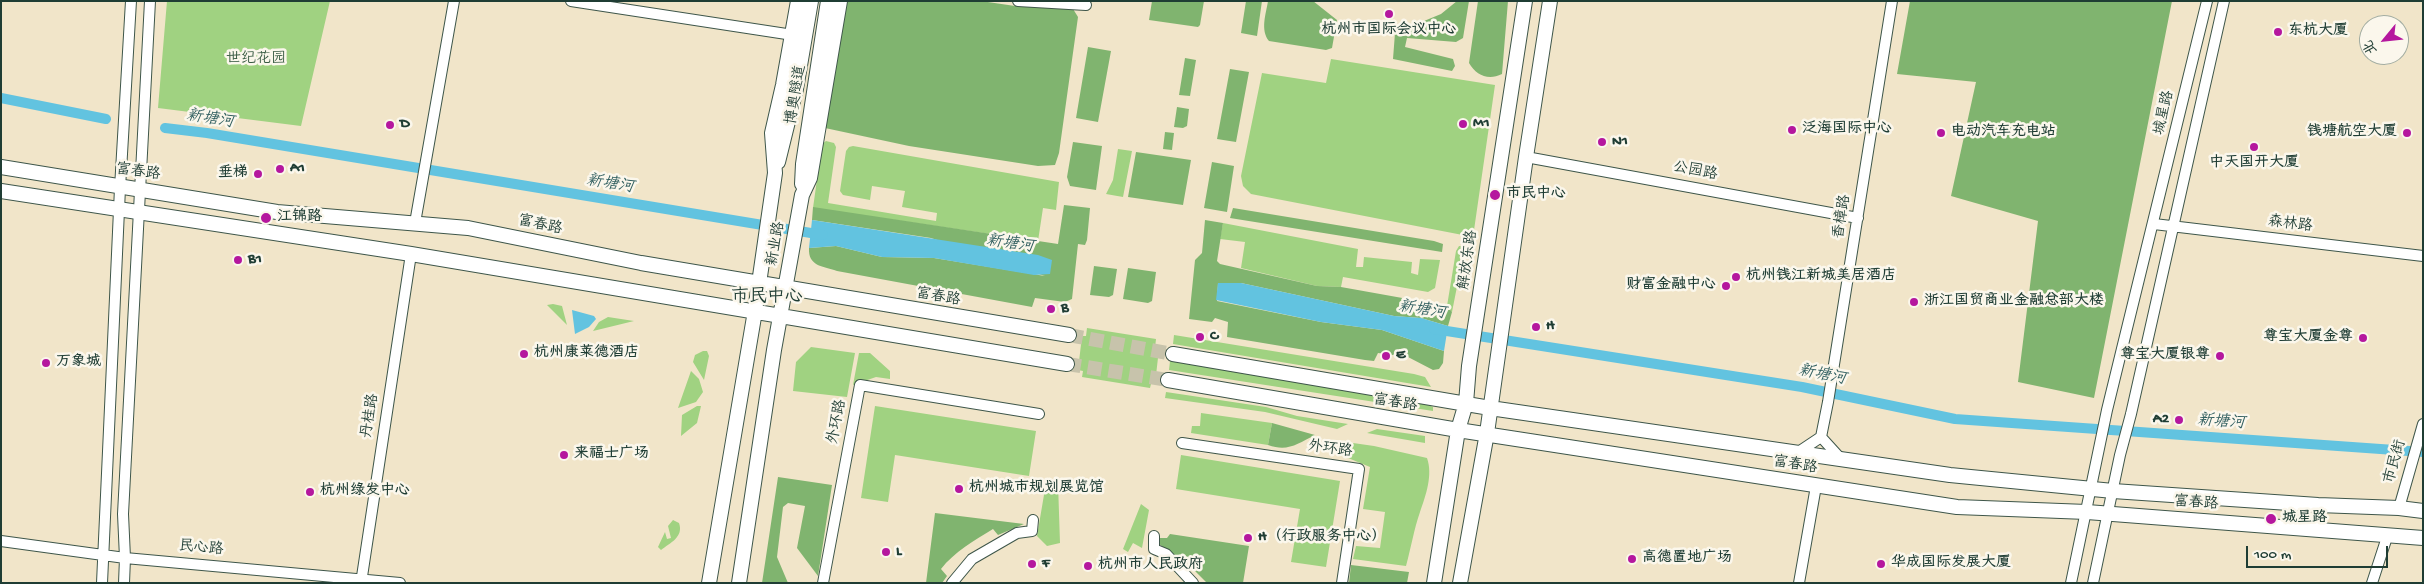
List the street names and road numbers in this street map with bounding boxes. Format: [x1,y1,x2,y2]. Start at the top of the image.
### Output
street label: 博奥隧道 [783,64,811,126]
street label: 城星路 [2151,89,2179,137]
street label: 公园路 [1671,159,1719,185]
street label: 富春路 [114,161,162,185]
street label: 香樟路 [1831,193,1855,241]
street label: 富春路 [516,213,564,239]
street label: 森林路 [2267,213,2313,237]
street label: 新业路 [764,220,790,268]
street label: 解放东路 [1456,229,1482,291]
street label: 富春路 [914,285,962,311]
street label: 丹桂路 [359,392,383,440]
street label: 富春路 [1371,392,1419,416]
street label: 外环路 [825,398,851,446]
street label: 外环路 [1306,438,1354,462]
street label: 市民街 [2381,438,2411,486]
street label: 富春路 [1771,454,1819,478]
street label: 富春路 [2173,493,2219,515]
street label: 民心路 [178,538,224,560]

